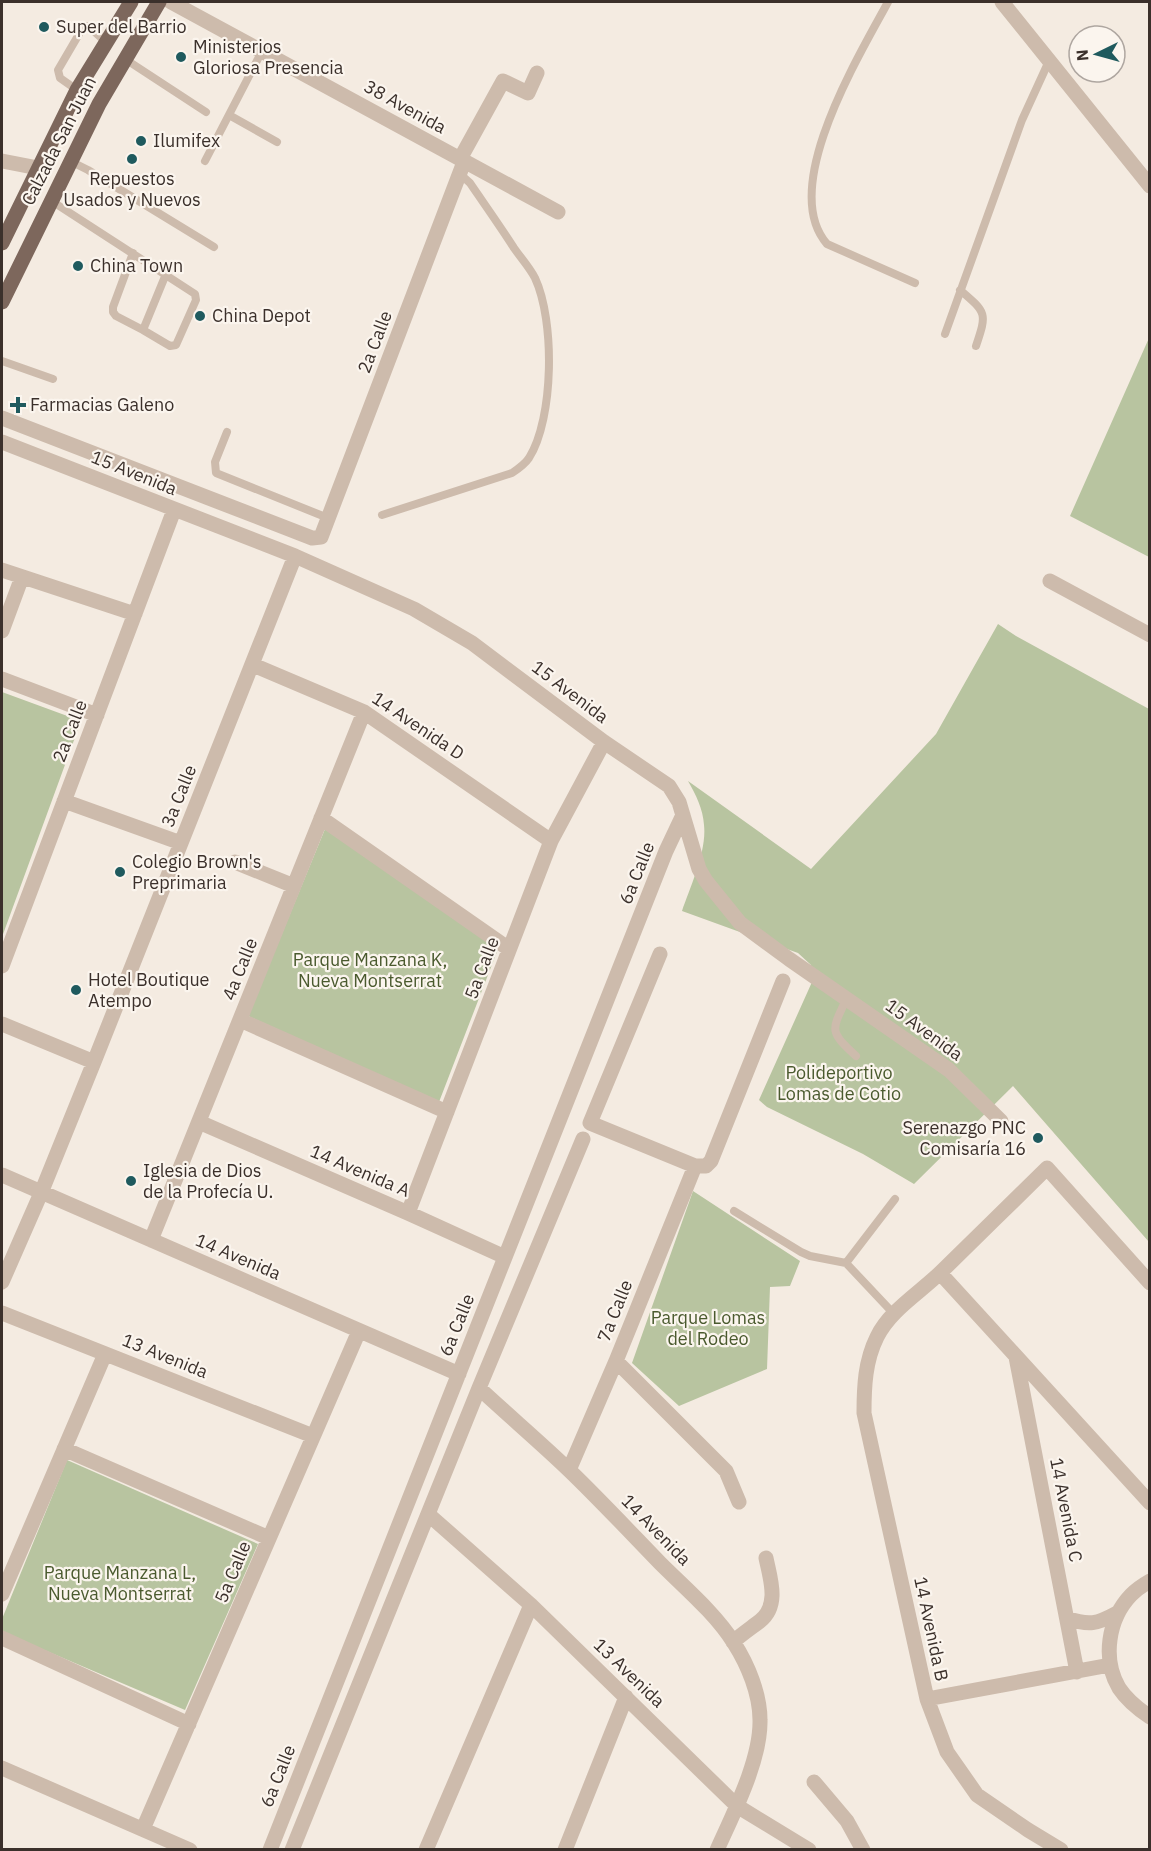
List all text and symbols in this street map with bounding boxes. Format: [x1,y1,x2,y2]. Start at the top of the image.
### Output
place label: Super del Barrio [56,15,186,38]
marker: Super del Barrio [37,20,51,34]
north arrow [1067,24,1127,84]
place label: Ministerios Gloriosa Presencia [193,35,344,79]
text: N [1072,49,1093,62]
marker: Ministerios Gloriosa Presencia [174,50,188,64]
street label: Calzada San Juan [16,72,101,209]
street label: 38 Avenida [360,75,451,139]
place label: Ilumifex [153,129,220,152]
marker: Ilumifex [134,134,148,148]
marker: Repuestos Usados y Nuevos [125,152,139,166]
place label: Repuestos Usados y Nuevos [63,167,201,211]
place label: China Town [90,254,183,277]
marker: China Town [71,259,85,273]
place label: China Depot [212,304,311,327]
street label: 2a Calle [352,307,397,376]
marker: China Depot [193,309,207,323]
place label: Farmacias Galeno [30,393,174,416]
marker: Farmacias Galeno [11,398,25,412]
street label: 15 Avenida [88,445,181,500]
street label: 15 Avenida [527,655,614,728]
street label: 14 Avenida D [368,686,469,765]
street label: 2a Calle [47,696,92,765]
street label: 3a Calle [156,761,201,830]
street label: 6a Calle [614,838,659,907]
place label: Colegio Brown's Preprimaria [132,850,262,894]
marker: Colegio Brown's Preprimaria [113,865,127,879]
street label: 5a Calle [459,933,504,1002]
street label: 4a Calle [217,934,262,1003]
park label: Parque Manzana K, Nueva Montserrat [293,948,447,992]
place label: Hotel Boutique Atempo [88,968,210,1012]
marker: Hotel Boutique Atempo [69,983,83,997]
street label: 15 Avenida [881,994,968,1066]
park label: Polideportivo Lomas de Cotio [777,1061,901,1105]
place label: Serenazgo PNC Comisaría 16 [903,1116,1026,1160]
marker: Serenazgo PNC Comisaría 16 [1031,1131,1045,1145]
street label: 14 Avenida A [307,1139,414,1202]
place label: Iglesia de Dios de la Profecía U. [143,1159,273,1203]
marker: Iglesia de Dios de la Profecía U. [124,1174,138,1188]
street label: 14 Avenida [192,1228,285,1285]
street label: 7a Calle [592,1276,637,1345]
street label: 6a Calle [434,1290,479,1359]
park label: Parque Lomas del Rodeo [651,1306,765,1350]
street label: 13 Avenida [119,1328,212,1383]
street label: 14 Avenida C [1045,1456,1088,1564]
street label: 14 Avenida [617,1489,696,1570]
street label: 5a Calle [209,1537,256,1606]
park label: Parque Manzana L, Nueva Montserrat [44,1561,196,1605]
street label: 14 Avenida B [909,1574,954,1683]
street label: 13 Avenida [589,1633,670,1713]
street label: 6a Calle [255,1741,300,1810]

